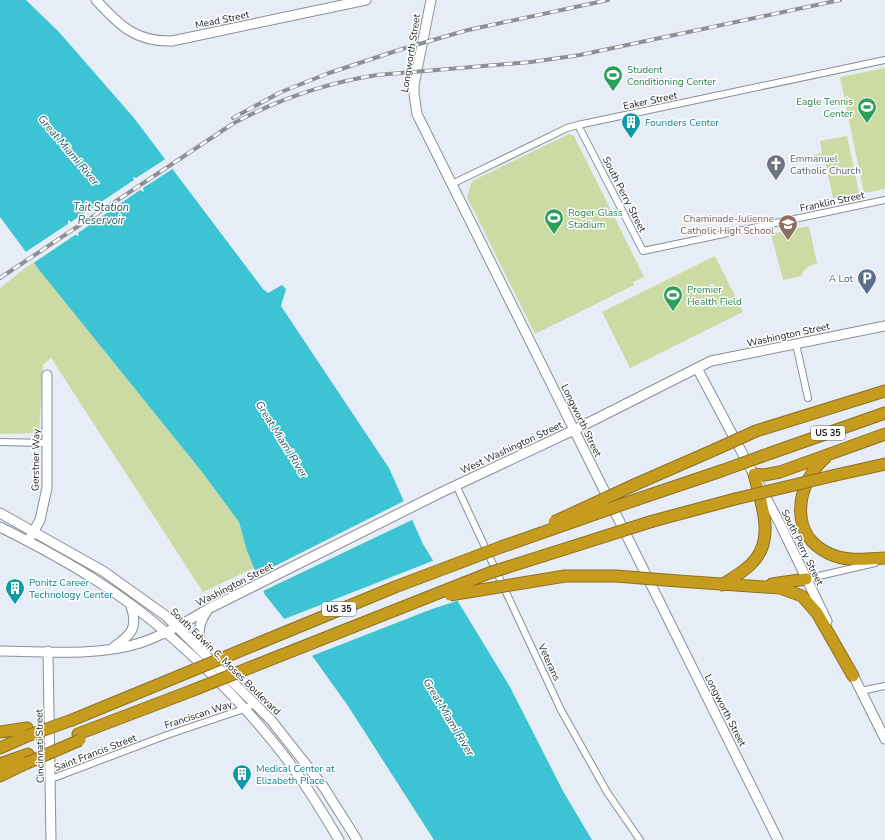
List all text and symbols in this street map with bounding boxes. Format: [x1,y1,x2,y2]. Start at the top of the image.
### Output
street label: Mead Street [194,7,251,33]
street label: Longworth Street [398,12,424,93]
place label: Student Conditioning Center [627,63,716,89]
sports icon: Student Conditioning Center [602,64,624,92]
street label: Eaker Street [622,88,679,114]
place label: Eagle Tennis Center [796,95,853,121]
sports icon: Eagle Tennis Center [856,96,878,124]
building icon: Founders Center [620,111,642,139]
water label: Great Miami River [35,112,103,190]
place label: Founders Center [645,116,719,130]
place label: Emmanuel Catholic Church [790,152,861,178]
church icon: Emmanuel Catholic Church [765,153,787,181]
street label: South Perry Street [599,154,649,235]
street label: Franklin Street [799,188,866,216]
water label: Tait Station Reservoir [73,200,129,228]
place label: Roger Glass Stadium [568,206,623,232]
sports icon: Roger Glass Stadium [543,207,565,235]
place label: Chaminade-Julienne Catholic High School [680,212,774,238]
school or university icon: Chaminade-Julienne Catholic High School [777,213,799,241]
parking icon: A Lot [856,267,878,295]
place label: A Lot [829,272,854,286]
place label: Premier Health Field [687,283,742,309]
sports icon: Premier Health Field [662,284,684,312]
street label: Washington Street [745,319,832,351]
street label: Longworth Street [557,382,605,460]
water label: Great Miami River [252,398,312,481]
street label: West Washington Street [458,418,565,478]
road number: US 35 [811,426,845,440]
street label: Gerstner Way [28,428,44,491]
street label: South Perry Street [778,507,827,588]
street label: Washington Street [194,559,276,610]
place label: Ponitz Career Technology Center [29,576,113,602]
building icon: Ponitz Career Technology Center [4,577,26,605]
road number: US 35 [322,602,356,616]
street label: South Edwin C. Moses Boulevard [167,605,284,719]
street label: Veterans [534,641,564,684]
street label: Longworth Street [701,672,750,749]
water label: Great Miami River [419,676,478,760]
street label: Franciscan Way [163,697,235,733]
street label: Cincinnati Street [32,708,48,783]
street label: Saint Francis Street [52,731,139,775]
place label: Medical Center at Elizabeth Place [256,762,335,788]
building icon: Medical Center at Elizabeth Place [231,763,253,791]

